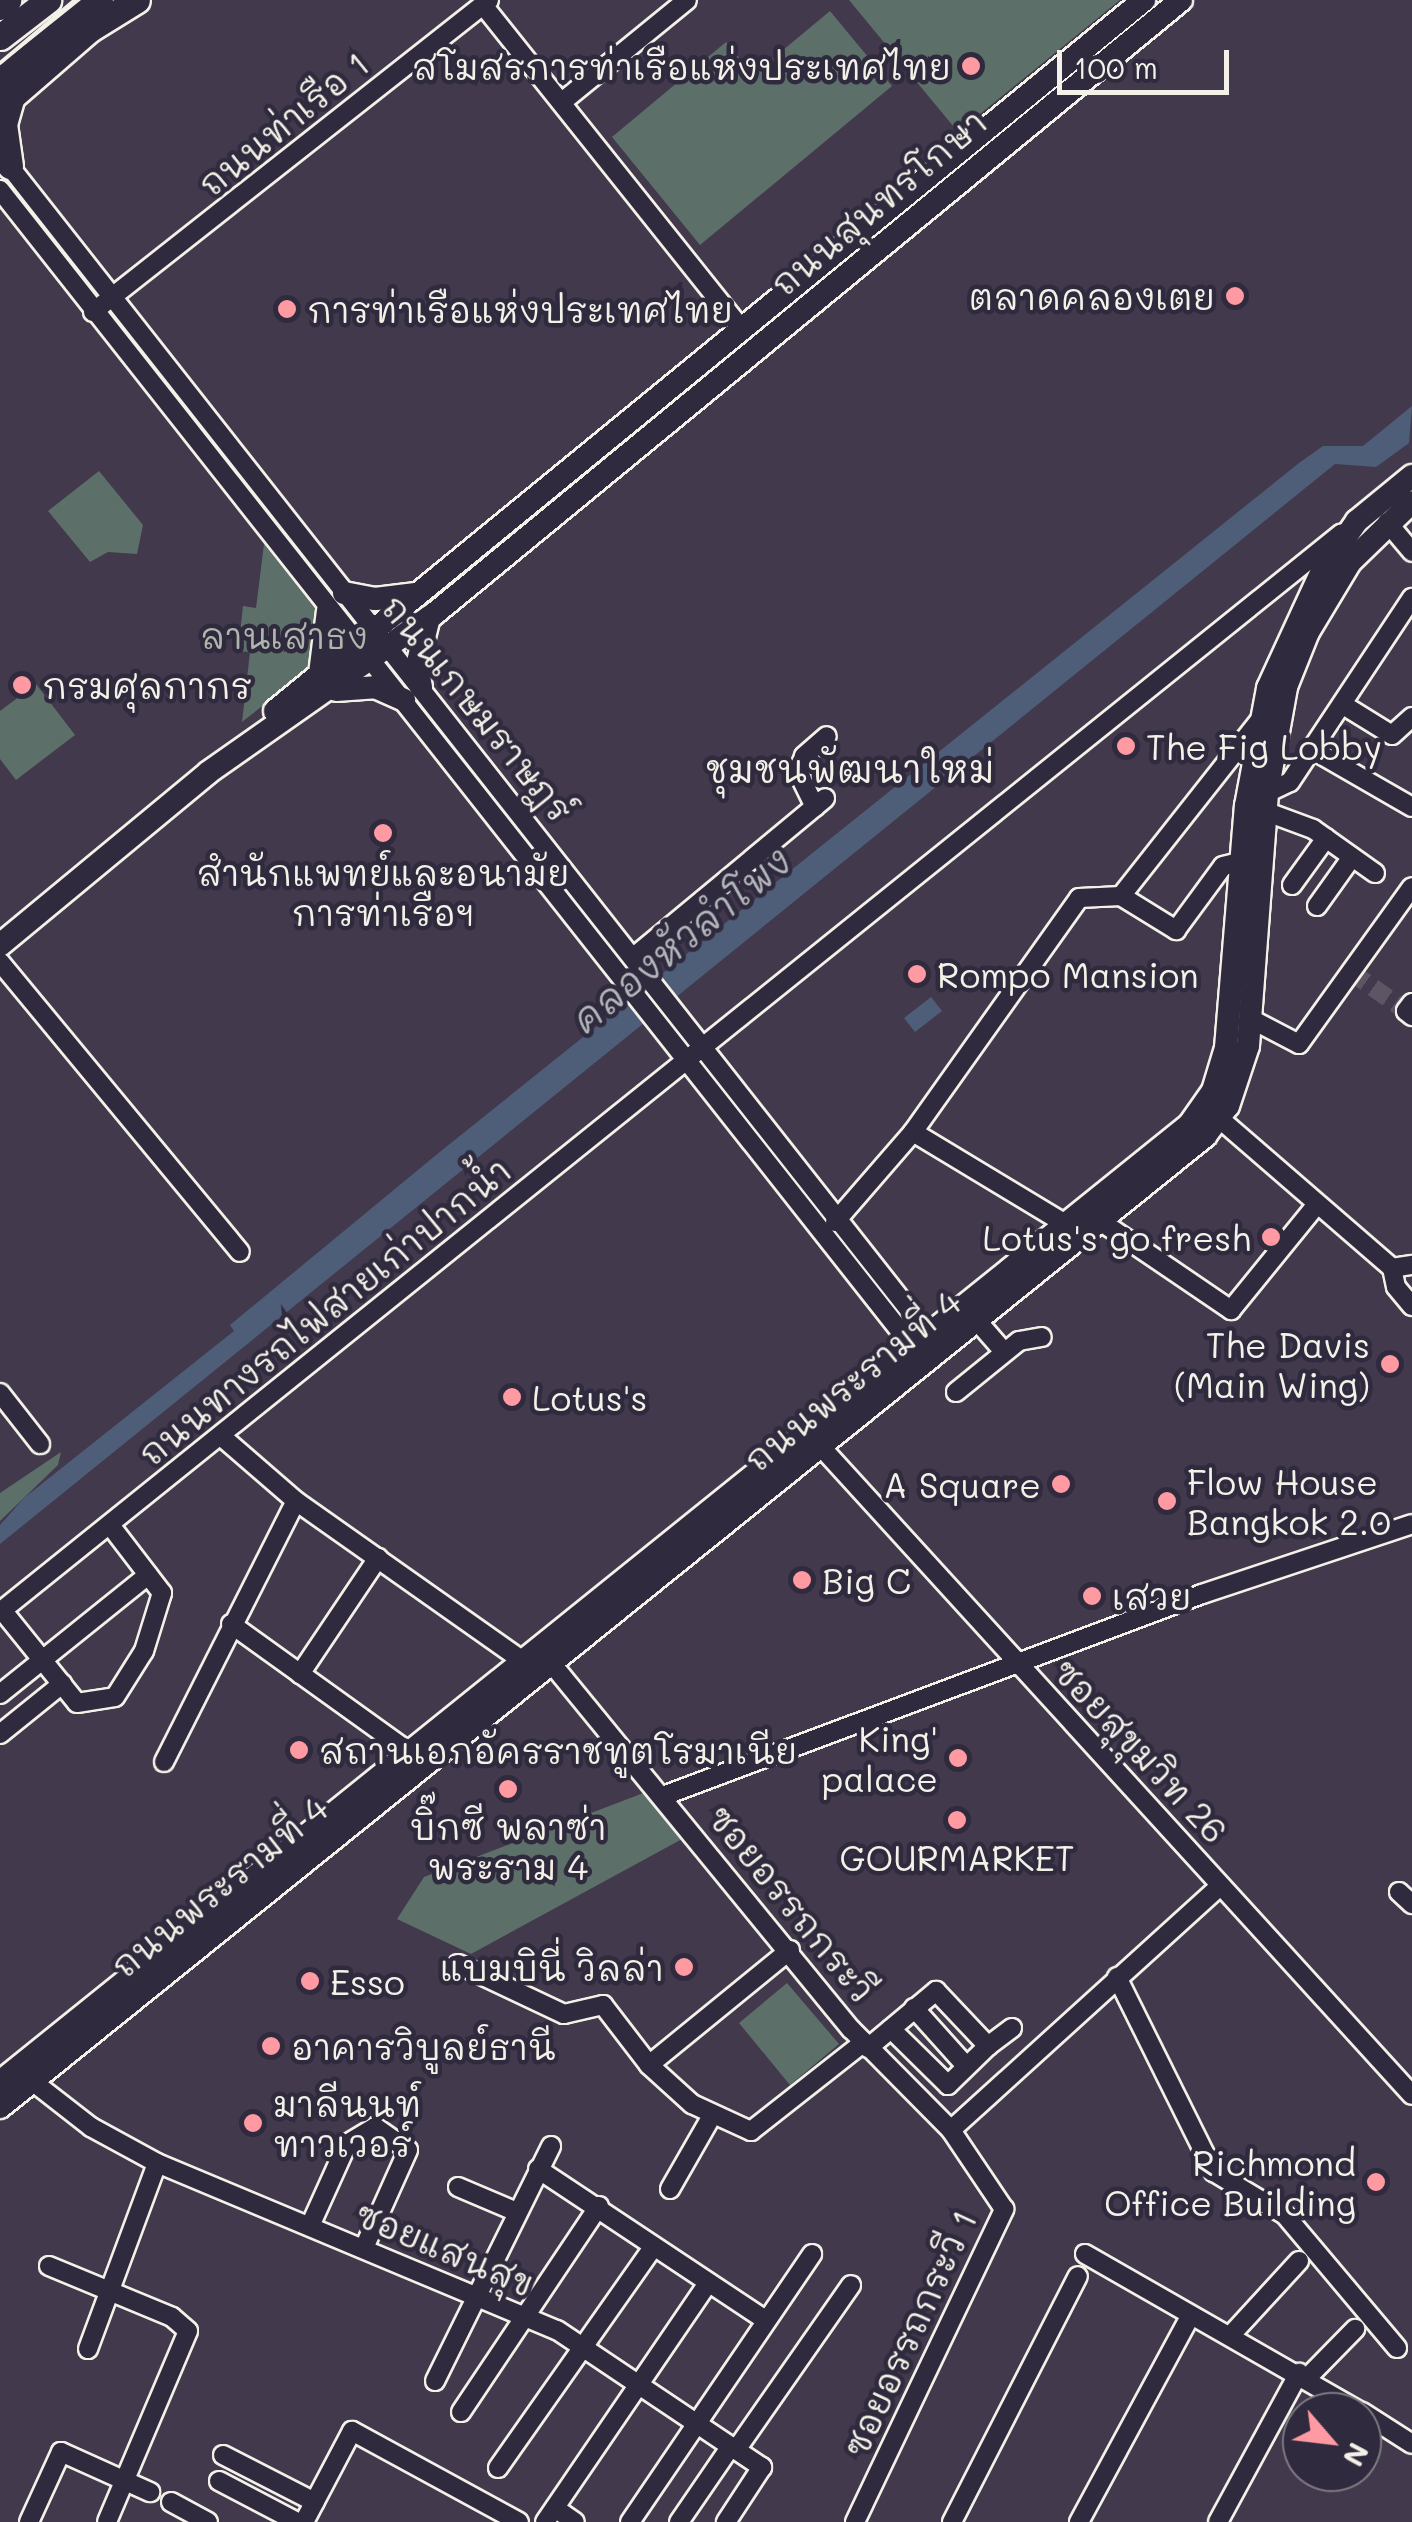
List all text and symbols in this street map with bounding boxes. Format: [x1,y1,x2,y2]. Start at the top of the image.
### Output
scale bar [1062,30,1234,92]
street label: ถนนท่าเรือ 1 [190,42,376,204]
place label: สโมสรการท่าเรือแห่งประเทศไทย [412,45,951,87]
text: 100 m [1074,47,1158,87]
marker: สโมสรการท่าเรือแห่งประเทศไทย [960,55,982,77]
street label: ถนนสุนทรโกษา [762,100,994,304]
place label: ตลาดคลองเตย [968,275,1215,317]
marker: ตลาดคลองเตย [1224,285,1246,307]
place label: การท่าเรือแห่งประเทศไทย [307,288,733,330]
marker: การท่าเรือแห่งประเทศไทย [276,298,298,320]
street label: ถนนเกษมราษฎร์ [374,586,582,830]
park label: ลานเสาธง [200,614,368,656]
place label: กรมศุลกากร [42,664,252,706]
marker: กรมศุลกากร [11,674,33,696]
place label: The Fig Lobby [1146,725,1382,767]
marker: The Fig Lobby [1115,735,1137,757]
district label: ชุมชนพัฒนาใหม่ [705,746,995,792]
marker: สำนักแพทย์และอนามัย การท่าเรือฯ [370,820,396,846]
water label: คลองหัวลำโพง [562,838,800,1042]
place label: สำนักแพทย์และอนามัย การท่าเรือฯ [197,851,569,933]
place label: Rompo Mansion [937,953,1199,995]
marker: Rompo Mansion [906,963,928,985]
street label: ถนนทางรถไฟสายเก่าปากน้ำ [130,1148,518,1474]
place label: Lotus's go fresh [982,1216,1251,1258]
marker: Lotus's go fresh [1260,1226,1282,1248]
street label: ถนนพระรามที่ 4 [735,1280,969,1480]
place label: The Davis (Main Wing) [1174,1323,1370,1405]
marker: The Davis (Main Wing) [1379,1353,1401,1375]
place label: Lotus's [532,1376,647,1418]
marker: Lotus's [501,1386,523,1408]
place label: Flow House Bangkok 2.0 [1187,1460,1391,1542]
place label: A Square [883,1463,1041,1505]
marker: A Square [1050,1473,1072,1495]
marker: Flow House Bangkok 2.0 [1156,1490,1178,1512]
place label: Big C [822,1559,911,1601]
marker: Big C [791,1569,813,1591]
place label: เสวย [1112,1575,1191,1617]
marker: เสวย [1081,1585,1103,1607]
street label: ซอยสุขุมวิท 26 [1045,1649,1237,1851]
place label: King' palace [822,1717,938,1799]
place label: สถานเอกอัครราชทูตโรมาเนีย [319,1729,797,1771]
marker: สถานเอกอัครราชทูตโรมาเนีย [288,1739,310,1761]
marker: King' palace [947,1747,969,1769]
marker: บิ๊กซี พลาซ่า พระราม 4 [497,1778,519,1800]
street label: ถนนพระรามที่ 4 [102,1786,336,1986]
street label: ซอยอรรถกระวี [700,1796,884,2010]
place label: บิ๊กซี พลาซ่า พระราม 4 [409,1805,607,1887]
marker: GOURMARKET [946,1809,968,1831]
place label: GOURMARKET [840,1836,1074,1878]
place label: แบมบินี่ วิลล่า [440,1946,664,1988]
marker: แบมบินี่ วิลล่า [673,1956,695,1978]
place label: Esso [330,1960,405,2002]
marker: Esso [299,1970,321,1992]
place label: อาคารวิบูลย์ธานี [291,2025,556,2067]
marker: อาคารวิบูลย์ธานี [260,2035,282,2057]
place label: มาลีนนท์ ทาวเวอร์ [273,2082,421,2164]
marker: มาลีนนท์ ทาวเวอร์ [242,2112,264,2134]
place label: Richmond Office Building [1104,2141,1356,2223]
marker: Richmond Office Building [1365,2171,1387,2193]
street label: ซอยแสนสุข [350,2192,540,2304]
street label: ซอยอรรถกระวี 1 [833,2203,985,2463]
north arrow [1282,2392,1382,2492]
text: N [1336,2437,1378,2473]

